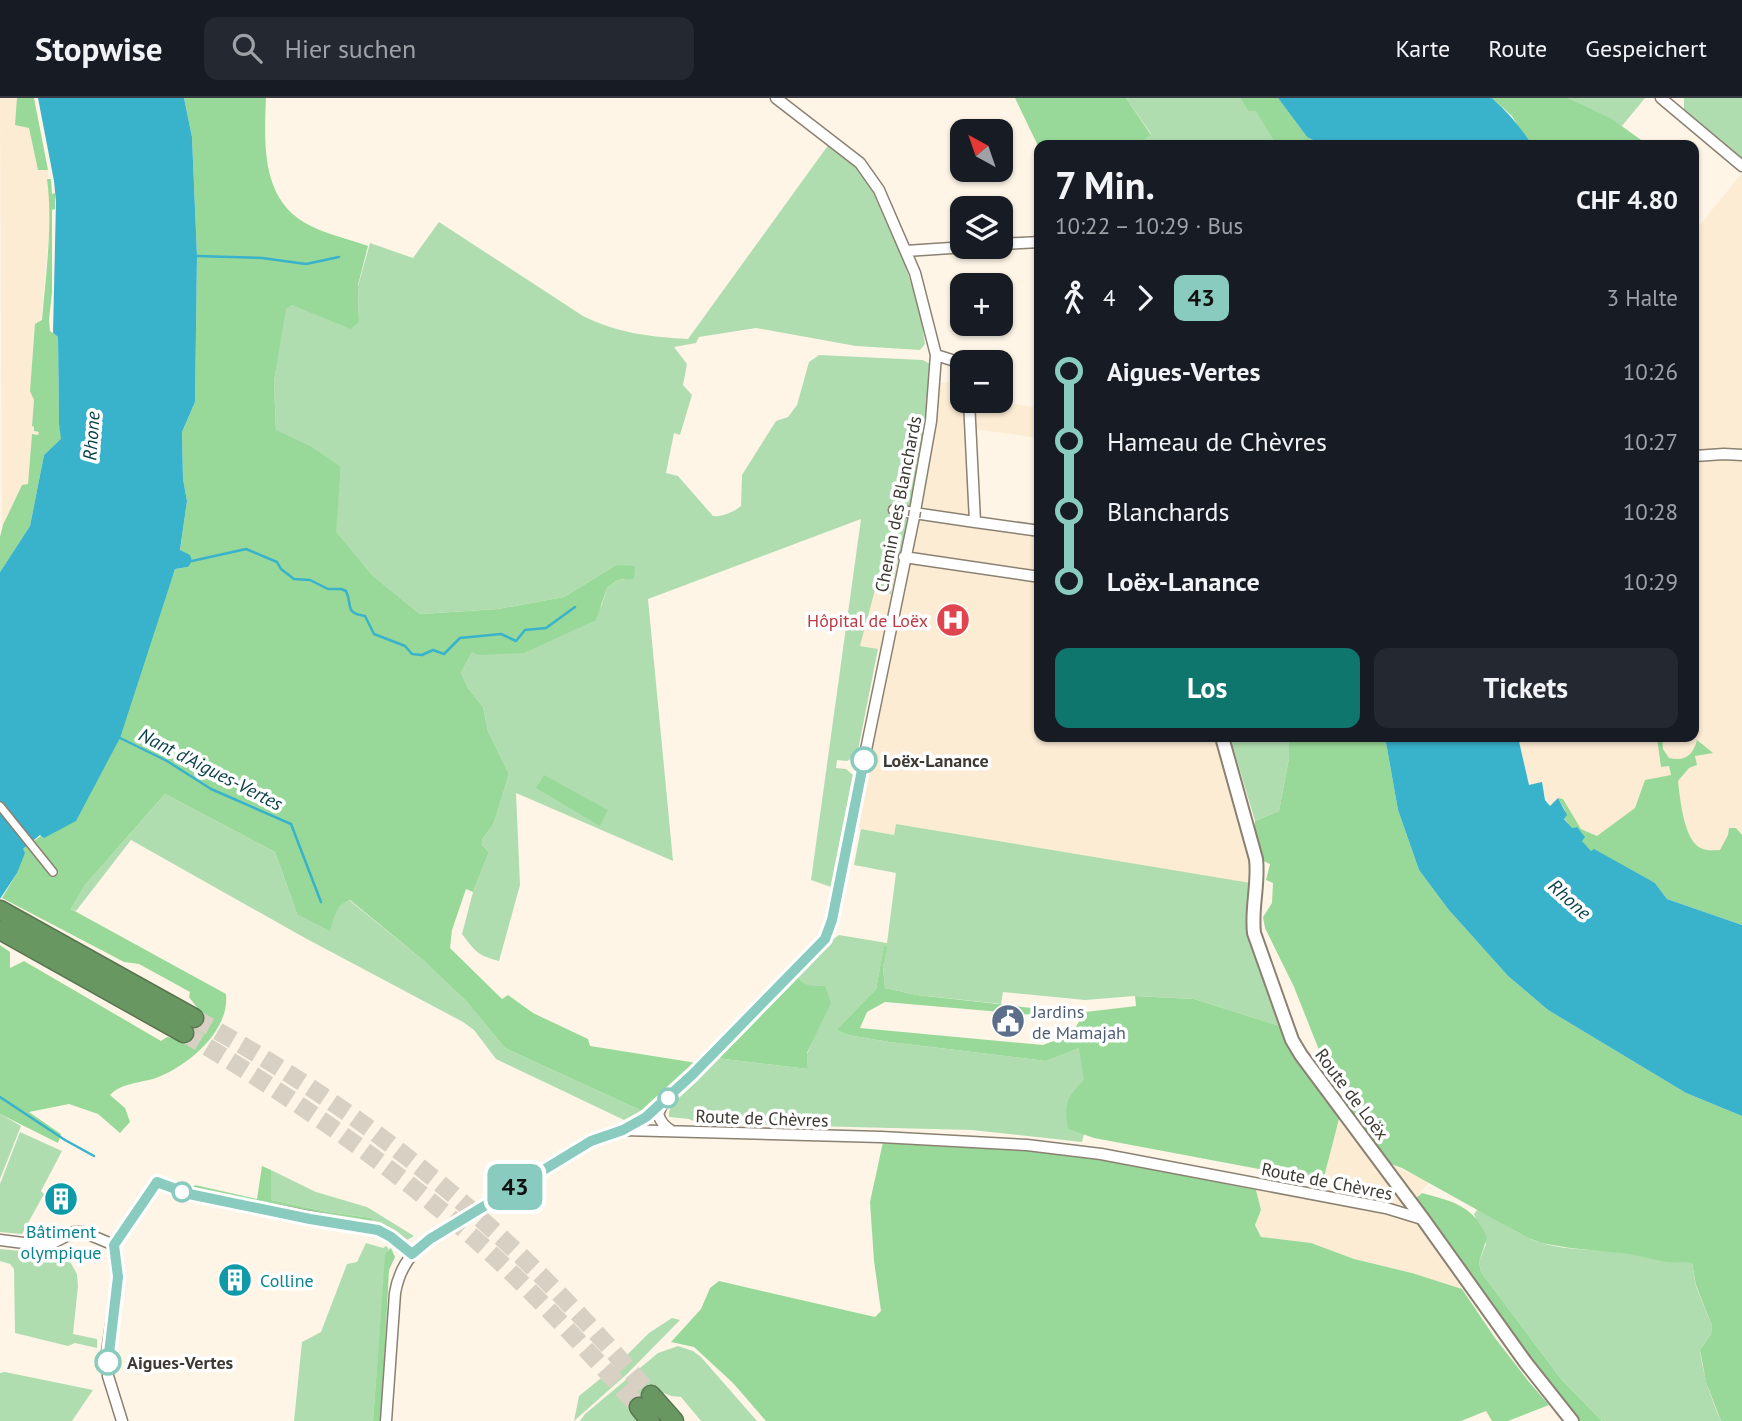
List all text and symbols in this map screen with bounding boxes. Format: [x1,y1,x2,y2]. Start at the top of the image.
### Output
search box [204,17,694,80]
text: Stopwise [35,27,162,70]
icon: search [228,29,266,67]
text: Hier suchen [284,32,416,65]
text: Karte [1395,33,1450,64]
text: Route [1488,33,1547,64]
text: Gespeichert [1585,33,1707,64]
north arrow [950,119,1013,182]
map controls [950,119,1013,413]
text: 7 Min. [1055,160,1155,209]
text: CHF 4.80 [1576,183,1678,216]
button: layers [950,196,1013,259]
text: 10:22 – 10:29 · Bus [1055,211,1243,240]
button: + [950,273,1013,336]
icon: walk [1055,279,1093,317]
icon: forward [1126,279,1164,317]
text: 43 [1188,282,1215,313]
text: 4 [1103,283,1116,312]
text: 3 Halte [1607,283,1678,312]
button: − [950,350,1013,413]
text: Aigues-Vertes [1107,355,1260,388]
text: 10:26 [1623,357,1678,386]
water label: Rhone [77,411,105,461]
street label: Chemin des Blanchards [870,414,926,594]
text: Hameau de Chèvres [1107,425,1327,458]
text: 10:27 [1623,427,1678,456]
text: Blanchards [1107,495,1230,528]
text: 10:28 [1623,497,1678,526]
text: Loëx-Lanance [1107,565,1260,598]
text: 10:29 [1623,567,1678,596]
hospital icon: Hôpital de Loëx [934,601,972,639]
place label: Hôpital de Loëx [807,609,928,632]
button: Los [1055,648,1360,728]
button: Tickets [1374,648,1678,728]
water label: Nant d'Aigues-Vertes [135,722,287,816]
marker: Loëx-Lanance [851,747,877,773]
place label: Loëx-Lanance [883,749,989,772]
water label: Rhone [1544,874,1596,924]
place label: Jardins de Mamajah [1031,1000,1126,1044]
public building icon: Jardins de Mamajah [989,1002,1027,1040]
street label: Route de Loëx [1310,1044,1394,1144]
unlabelled marker [658,1088,678,1108]
street label: Route de Chèvres [695,1104,829,1132]
street label: Route de Chèvres [1259,1157,1395,1205]
line badge: 43 [484,1164,546,1210]
text: 43 [501,1171,529,1202]
building icon: Bâtiment olympique [42,1180,80,1218]
unlabelled marker [172,1182,192,1202]
place label: Bâtiment olympique [21,1220,101,1264]
building icon: Colline [216,1261,254,1299]
place label: Colline [260,1269,314,1292]
marker: Aigues-Vertes [95,1349,121,1375]
place label: Aigues-Vertes [127,1351,234,1374]

